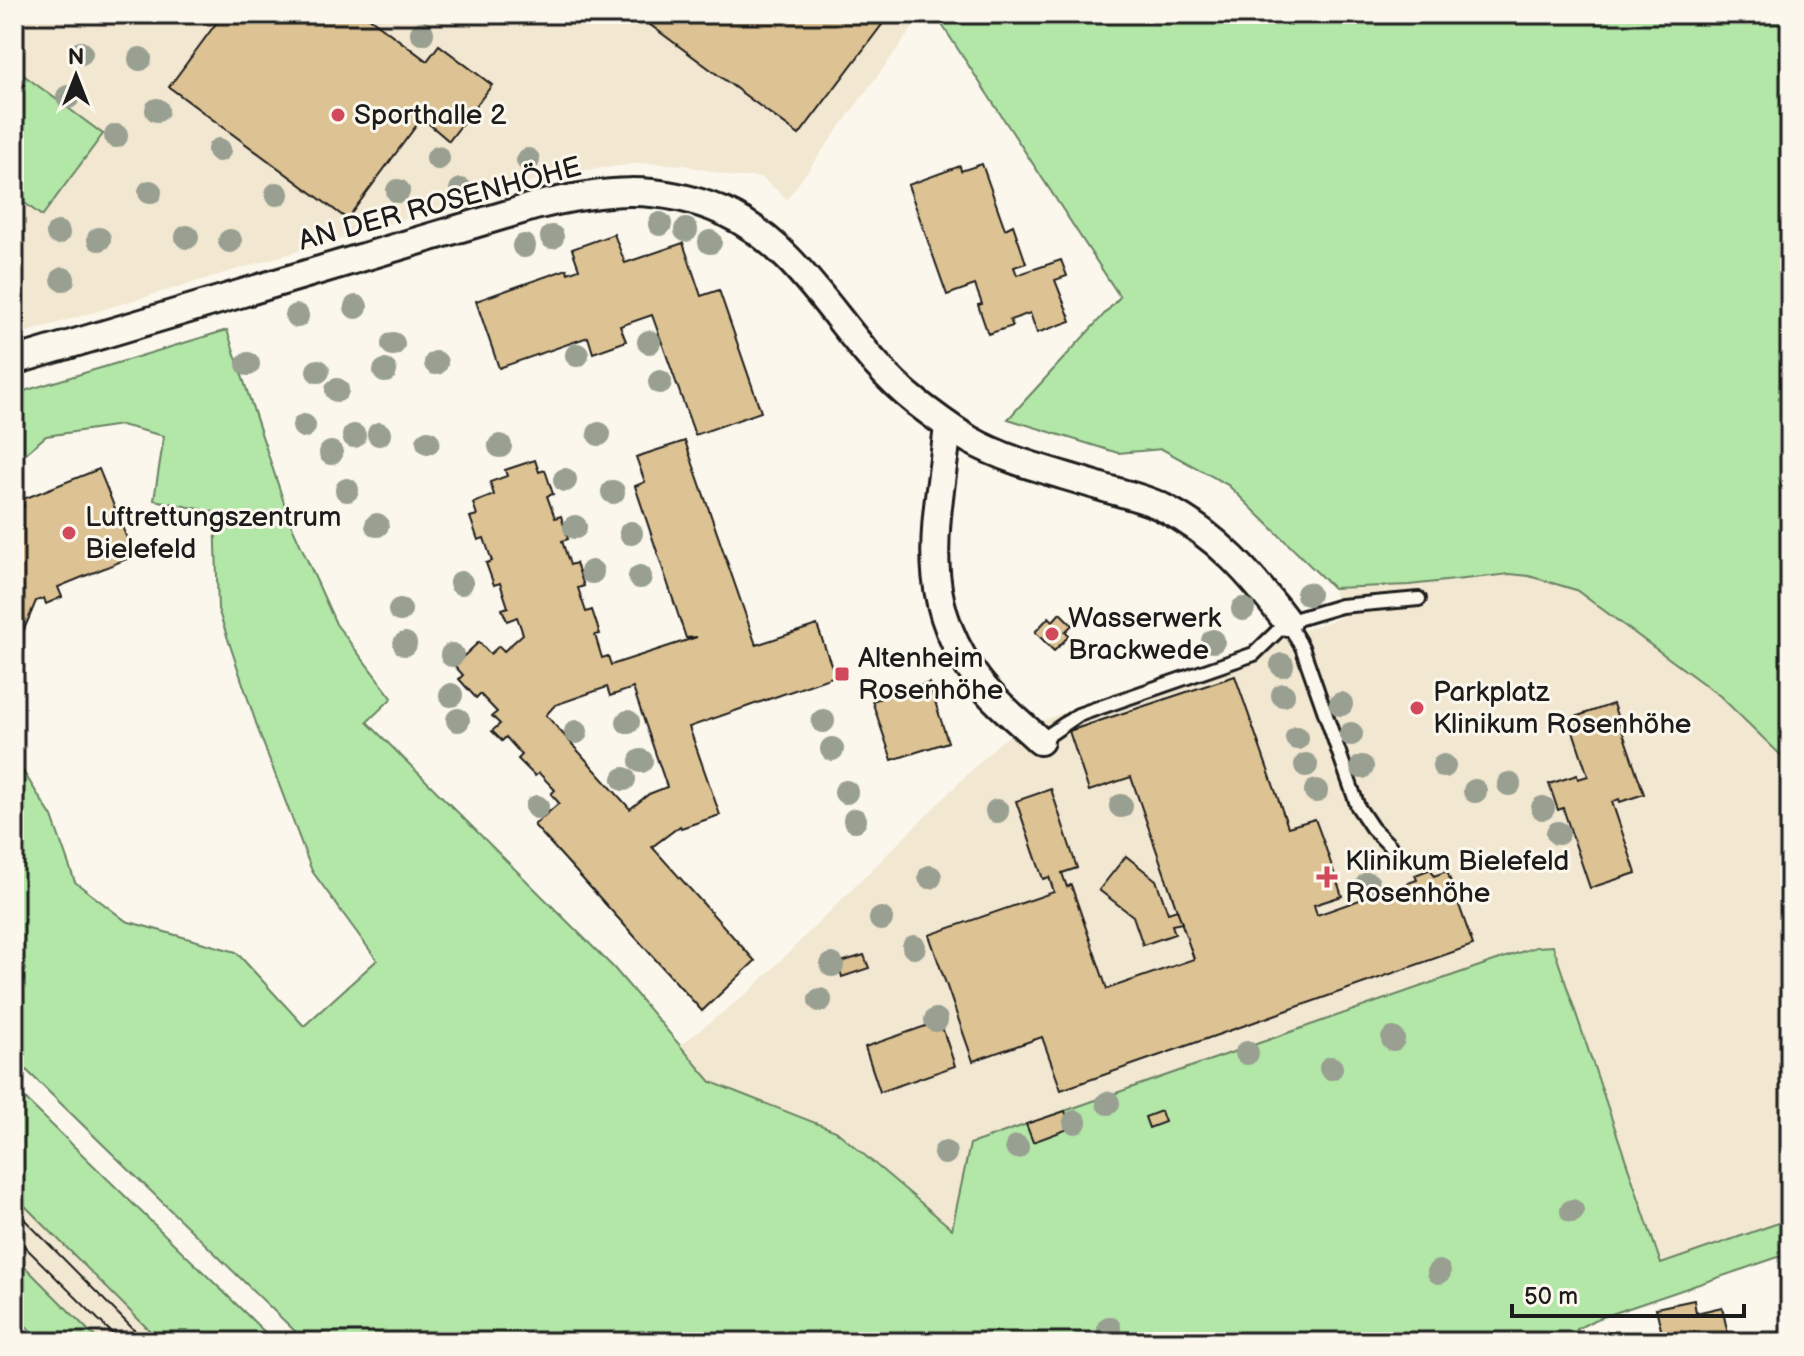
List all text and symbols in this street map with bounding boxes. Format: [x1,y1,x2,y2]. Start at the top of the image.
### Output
north arrow [36,36,116,116]
text: N [68,44,84,71]
place label: Sporthalle 2 [354,99,507,132]
marker: Sporthalle 2 [329,106,347,124]
street label: AN DER ROSENHÖHE [295,149,585,258]
place label: Luftrettungszentrum Bielefeld [85,501,341,566]
marker: Luftrettungszentrum Bielefeld [60,524,78,542]
place label: Wasserwerk Brackwede [1068,602,1222,667]
marker: Wasserwerk Brackwede [1043,625,1061,643]
place label: Altenheim Rosenhöhe [858,642,1003,707]
marker: Altenheim Rosenhöhe [833,665,851,683]
place label: Parkplatz Klinikum Rosenhöhe [1433,676,1691,741]
marker: Parkplatz Klinikum Rosenhöhe [1408,699,1426,717]
place label: Klinikum Bielefeld Rosenhöhe [1345,845,1569,910]
marker: Klinikum Bielefeld Rosenhöhe [1316,866,1338,888]
scale bar [1512,1268,1744,1318]
text: 50 m [1524,1282,1578,1311]

